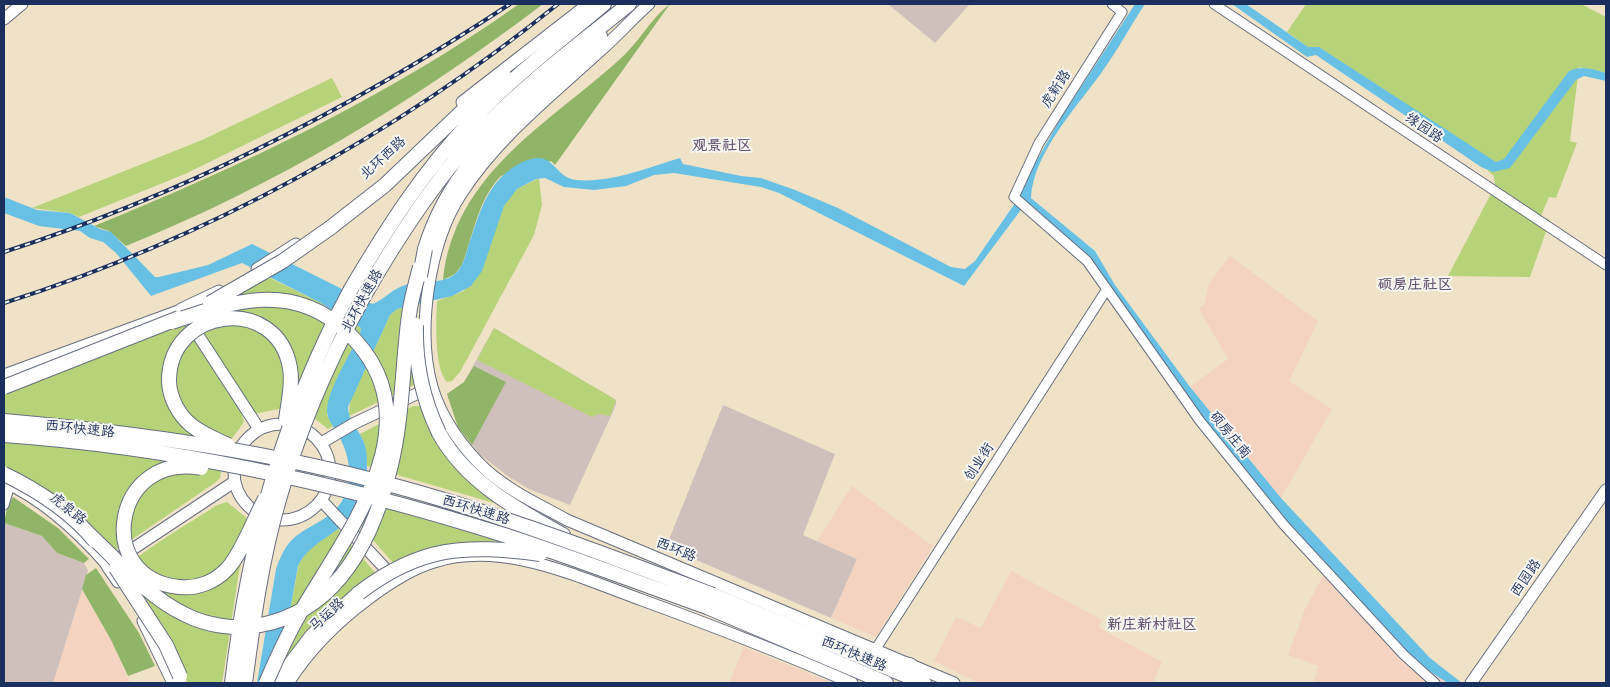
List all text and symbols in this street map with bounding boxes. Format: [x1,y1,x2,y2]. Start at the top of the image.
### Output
street label: 虎新路 [1038,67,1074,111]
street label: 缘园路 [1402,109,1446,147]
street label: 北环西路 [357,133,409,183]
district label: 观景社区 [692,137,752,155]
street label: 北环快速路 [338,266,386,336]
district label: 硕房庄社区 [1378,276,1452,294]
street label: 硕房庄南 [1206,408,1254,462]
street label: 西环快速路 [44,417,116,441]
street label: 创业街 [961,440,997,484]
street label: 虎泉路 [46,489,90,529]
street label: 西环快速路 [440,492,512,528]
street label: 西环路 [653,534,699,566]
street label: 西园路 [1507,556,1545,600]
street label: 马运路 [306,595,348,635]
district label: 新庄新村社区 [1107,616,1197,634]
street label: 西环快速路 [819,633,889,675]

